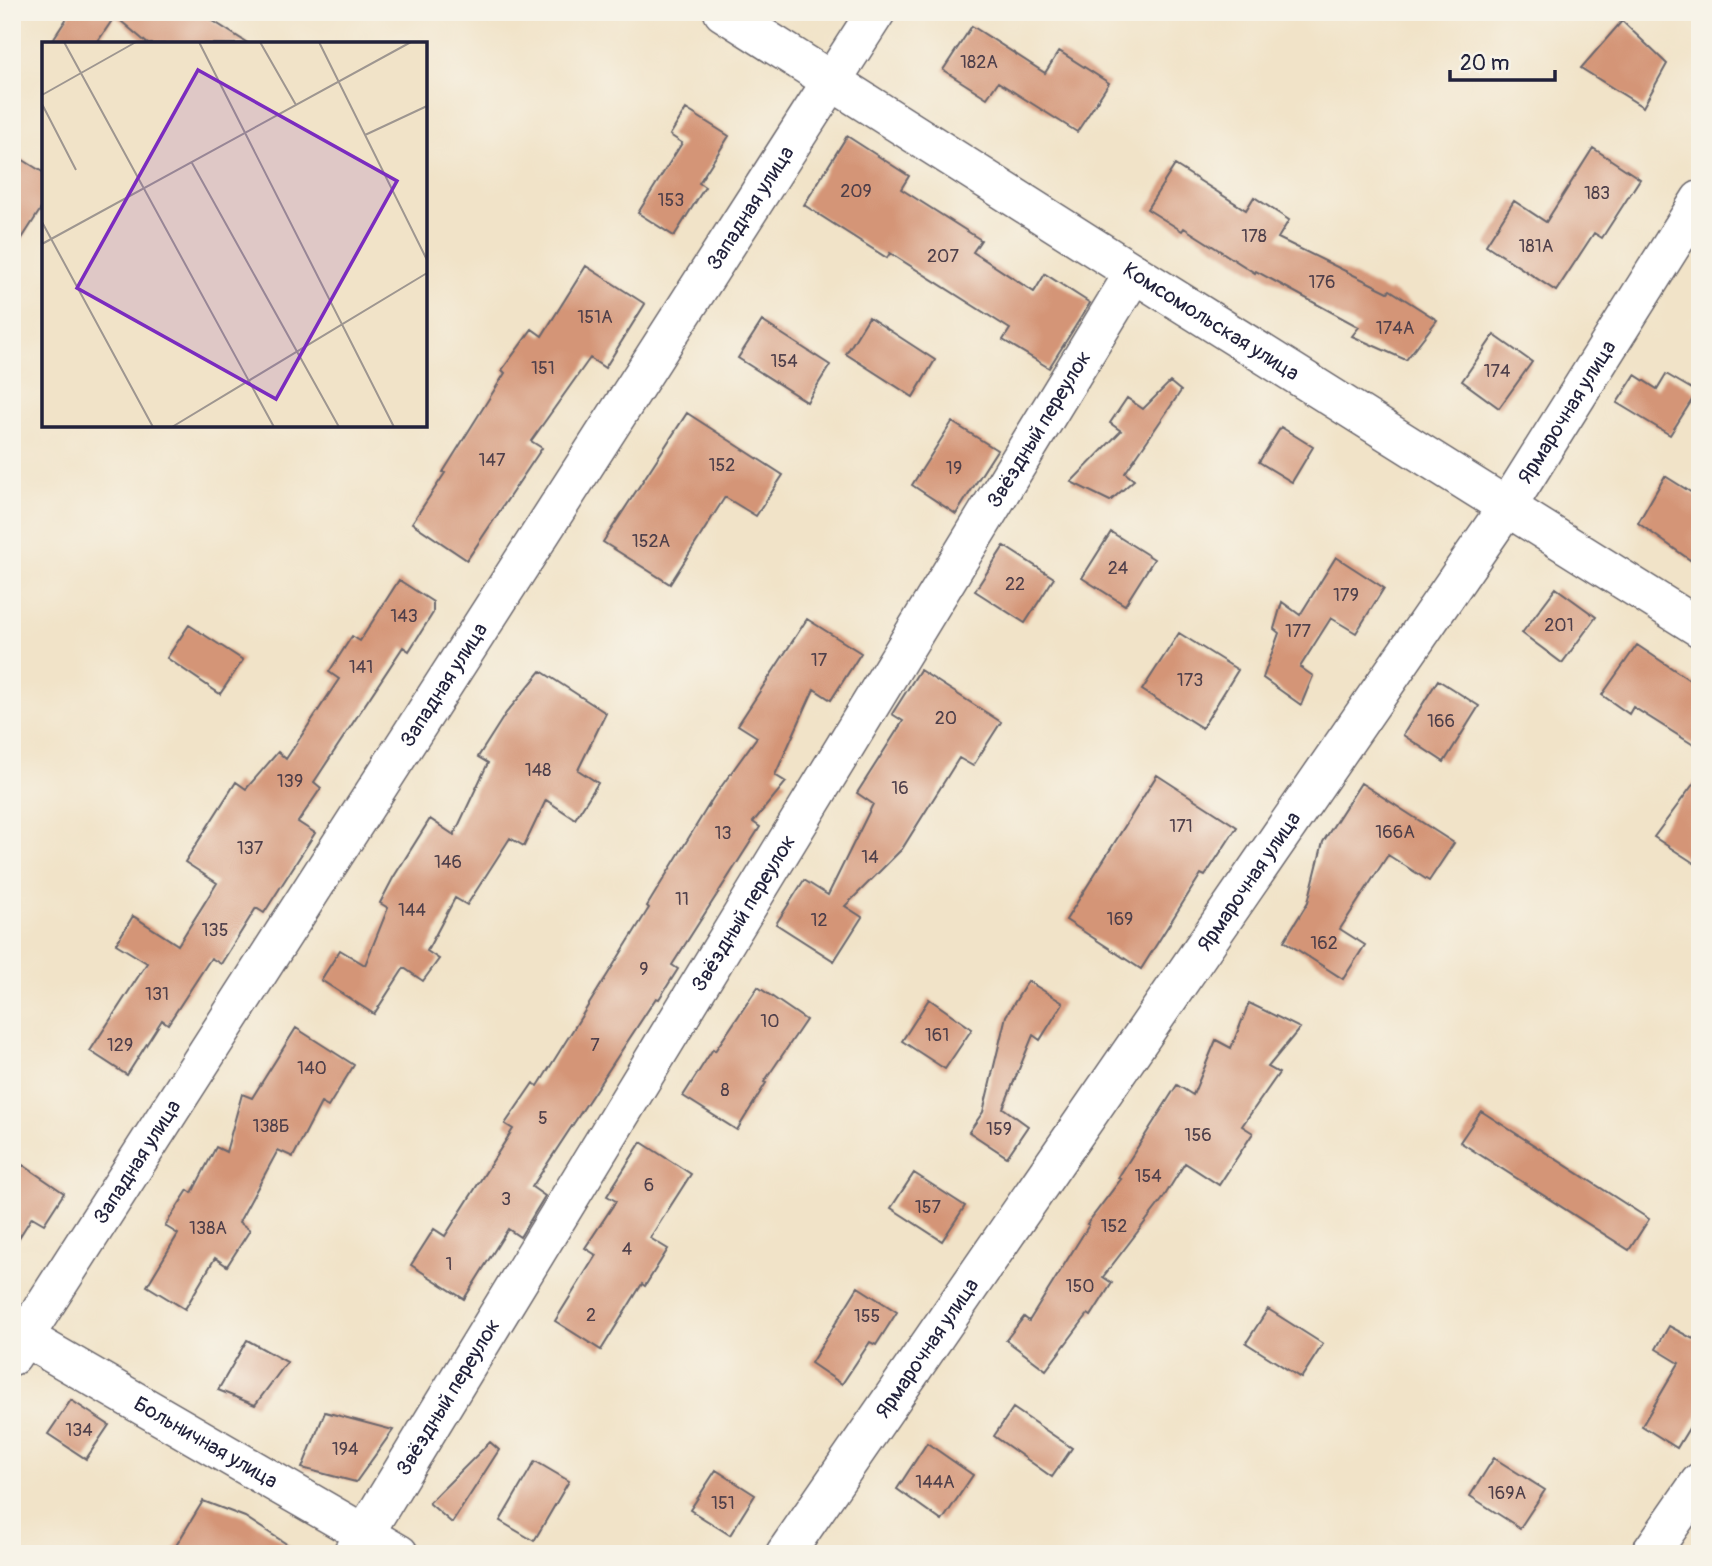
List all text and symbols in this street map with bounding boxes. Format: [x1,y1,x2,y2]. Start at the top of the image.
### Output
scale bar [1450,38,1554,82]
inset map [42,42,427,427]
text: 20 m [1460,50,1509,77]
house number: 182А [960,51,998,74]
street label: Западная улица [701,141,800,275]
house number: 209 [840,180,872,203]
house number: 183 [1584,182,1610,205]
house number: 153 [658,189,684,212]
house number: 178 [1241,225,1267,248]
house number: 181А [1519,235,1554,258]
house number: 207 [927,245,959,268]
street label: Комсомольская улица [1118,256,1304,387]
house number: 176 [1308,271,1336,294]
house number: 151А [577,306,613,329]
house number: 174А [1376,317,1415,340]
street label: Ярмарочная улица [1512,335,1622,489]
street label: Звёздный переулок [981,346,1097,513]
house number: 154 [770,350,798,373]
house number: 151 [531,357,555,380]
house number: 174 [1484,360,1511,383]
house number: 147 [479,449,506,472]
house number: 152 [709,454,735,477]
house number: 19 [946,457,962,480]
house number: 152А [632,530,671,553]
house number: 24 [1108,557,1129,580]
house number: 22 [1005,573,1025,596]
house number: 179 [1333,584,1359,607]
house number: 143 [390,605,418,628]
house number: 201 [1544,614,1574,637]
street label: Западная улица [394,618,494,752]
house number: 177 [1285,620,1312,643]
house number: 17 [811,649,828,672]
house number: 141 [349,656,373,679]
house number: 173 [1177,669,1203,692]
house number: 20 [935,707,957,730]
house number: 166 [1427,710,1455,733]
house number: 148 [525,759,551,782]
house number: 139 [277,770,303,793]
house number: 16 [891,777,909,800]
street label: Ярмарочная улица [1191,806,1307,957]
house number: 171 [1169,815,1193,838]
house number: 166А [1375,821,1415,844]
house number: 13 [714,822,732,845]
street label: Звёздный переулок [686,830,802,997]
house number: 137 [237,837,264,860]
house number: 14 [861,846,879,869]
house number: 146 [434,851,462,874]
house number: 11 [675,888,689,911]
house number: 144 [398,899,427,922]
house number: 169 [1107,908,1133,931]
house number: 12 [810,909,828,932]
house number: 135 [202,919,228,942]
house number: 162 [1310,932,1338,955]
house number: 9 [639,958,649,981]
house number: 131 [145,983,169,1006]
house number: 10 [760,1010,780,1033]
house number: 161 [925,1024,949,1047]
house number: 129 [107,1034,133,1057]
house number: 7 [590,1034,600,1057]
house number: 140 [297,1057,327,1080]
house number: 8 [720,1079,730,1102]
street label: Западная улица [87,1095,187,1229]
house number: 5 [538,1107,548,1130]
house number: 138Б [253,1115,289,1138]
house number: 159 [986,1118,1012,1141]
house number: 156 [1184,1124,1212,1147]
house number: 154 [1134,1165,1162,1188]
house number: 6 [644,1174,654,1197]
house number: 3 [501,1188,511,1211]
house number: 157 [915,1196,942,1219]
house number: 152 [1101,1215,1127,1238]
house number: 138А [189,1217,227,1240]
house number: 4 [622,1238,633,1261]
house number: 1 [445,1253,453,1276]
street label: Ярмарочная улица [870,1273,985,1424]
house number: 150 [1065,1275,1095,1298]
house number: 2 [586,1304,596,1327]
house number: 155 [854,1305,880,1328]
street label: Звёздный переулок [390,1314,507,1481]
street label: Больничная улица [129,1390,283,1495]
house number: 134 [65,1419,93,1442]
house number: 194 [332,1438,359,1461]
house number: 144А [915,1471,955,1494]
house number: 169А [1488,1482,1527,1505]
house number: 151 [711,1492,735,1515]

